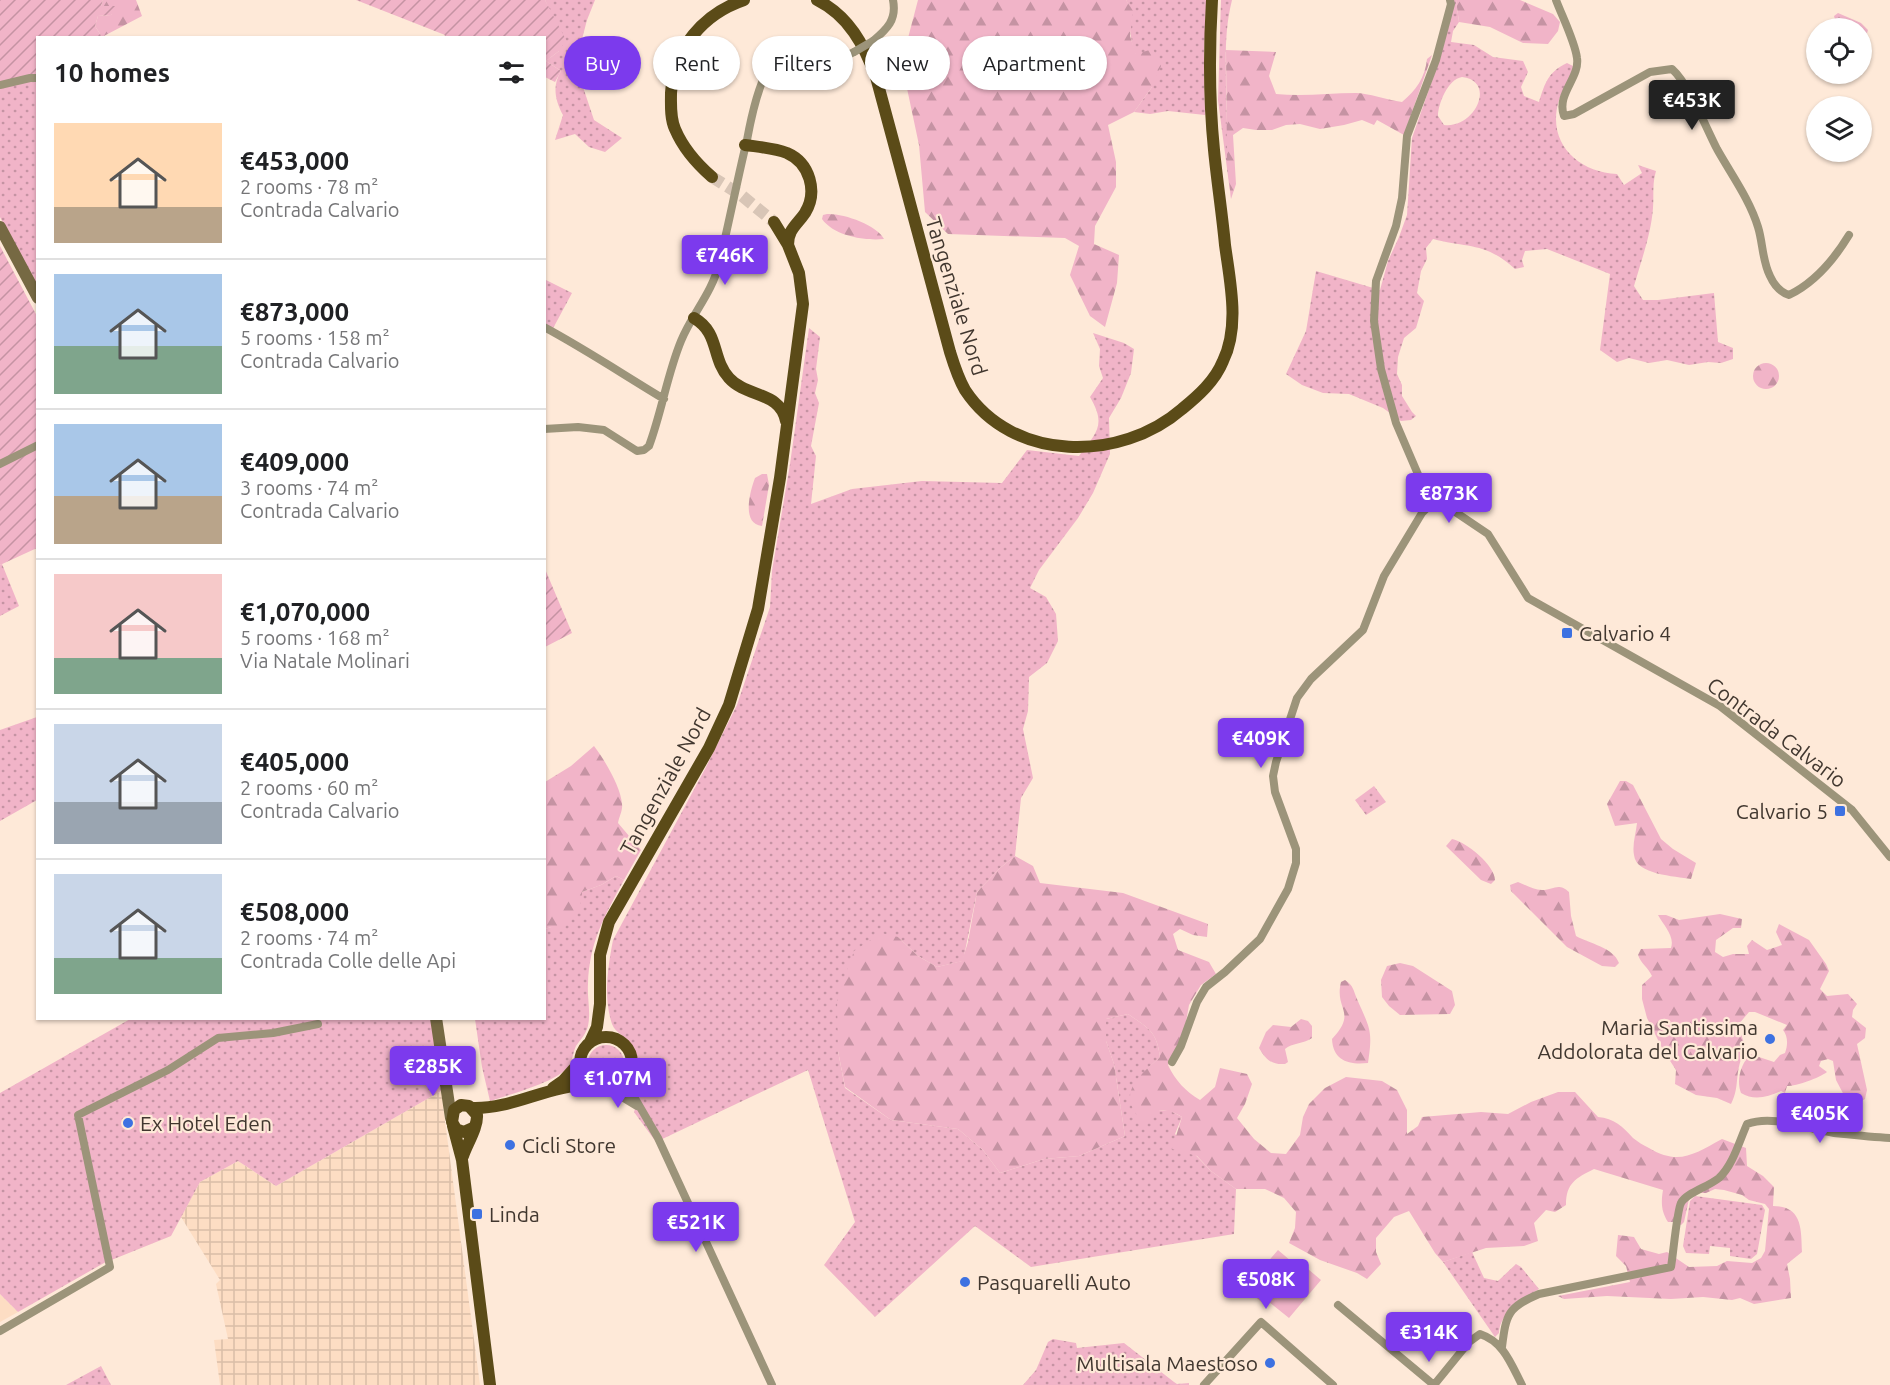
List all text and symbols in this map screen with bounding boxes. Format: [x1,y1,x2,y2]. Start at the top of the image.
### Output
map controls [1806,18,1872,162]
button: locate [1806,18,1872,84]
chip: Buy [564,36,641,90]
chip: Rent [653,36,740,90]
chip: Filters [752,36,853,90]
chip: New [865,36,950,90]
chip: Apartment [962,36,1107,90]
icon: filters [495,56,528,89]
text: 10 homes [54,58,170,87]
pin: €453K [1650,80,1734,131]
text: €453K [1663,88,1721,111]
button: layers [1806,96,1872,162]
text: €453,000 [240,146,349,175]
icon: home [102,147,174,219]
text: 2 rooms · 78 m² [240,175,378,198]
text: Contrada Calvario [240,198,400,221]
street label: Tangenziale Nord [922,214,992,378]
pin: €746K [683,235,767,286]
text: €746K [696,243,754,266]
text: €873,000 [240,297,349,326]
icon: home [102,298,174,370]
text: 5 rooms · 158 m² [240,326,390,349]
text: Contrada Calvario [240,349,400,372]
text: €409,000 [240,447,349,476]
icon: home [102,448,174,520]
pin: €873K [1407,473,1491,524]
text: 3 rooms · 74 m² [240,476,378,499]
text: €873K [1420,481,1478,504]
text: Contrada Calvario [240,499,400,522]
text: €1,070,000 [240,597,370,626]
icon: home [102,598,174,670]
place label: Calvario 4 [1579,621,1671,645]
text: 5 rooms · 168 m² [240,626,390,649]
marker: Calvario 4 [1560,626,1574,640]
text: Via Natale Molinari [240,649,410,672]
street label: Contrada Calvario [1703,672,1851,792]
street label: Tangenziale Nord [615,703,715,859]
pin: €409K [1219,718,1303,769]
text: €409K [1232,726,1290,749]
text: €405,000 [240,747,349,776]
icon: home [102,748,174,820]
text: 2 rooms · 60 m² [240,776,378,799]
text: Contrada Calvario [240,799,400,822]
place label: Calvario 5 [1736,799,1828,823]
marker: Calvario 5 [1833,804,1847,818]
text: €508,000 [240,897,349,926]
icon: home [102,898,174,970]
text: 2 rooms · 74 m² [240,926,378,949]
text: Contrada Colle delle Api [240,949,456,972]
place label: Maria Santissima Addolorata del Calvario [1537,1015,1758,1063]
marker: Maria Santissima Addolorata del Calvario [1763,1032,1777,1046]
pin: €285K [391,1046,475,1097]
text: €285K [404,1054,462,1077]
pin: €1.07M [569,1058,667,1109]
text: €1.07M [584,1066,652,1089]
pin: €405K [1778,1093,1862,1144]
text: €405K [1791,1101,1849,1124]
place label: Ex Hotel Eden [140,1111,272,1135]
marker: Ex Hotel Eden [121,1116,135,1130]
place label: Cicli Store [522,1133,616,1157]
marker: Cicli Store [503,1138,517,1152]
place label: Linda [489,1202,540,1226]
pin: €521K [654,1202,738,1253]
marker: Linda [470,1207,484,1221]
text: €521K [667,1210,725,1233]
pin: €508K [1224,1259,1308,1310]
text: €508K [1237,1267,1295,1290]
place label: Pasquarelli Auto [977,1270,1131,1294]
marker: Pasquarelli Auto [958,1275,972,1289]
pin: €314K [1387,1312,1471,1363]
text: €314K [1400,1320,1458,1343]
place label: Multisala Maestoso [1076,1351,1258,1375]
marker: Multisala Maestoso [1263,1356,1277,1370]

